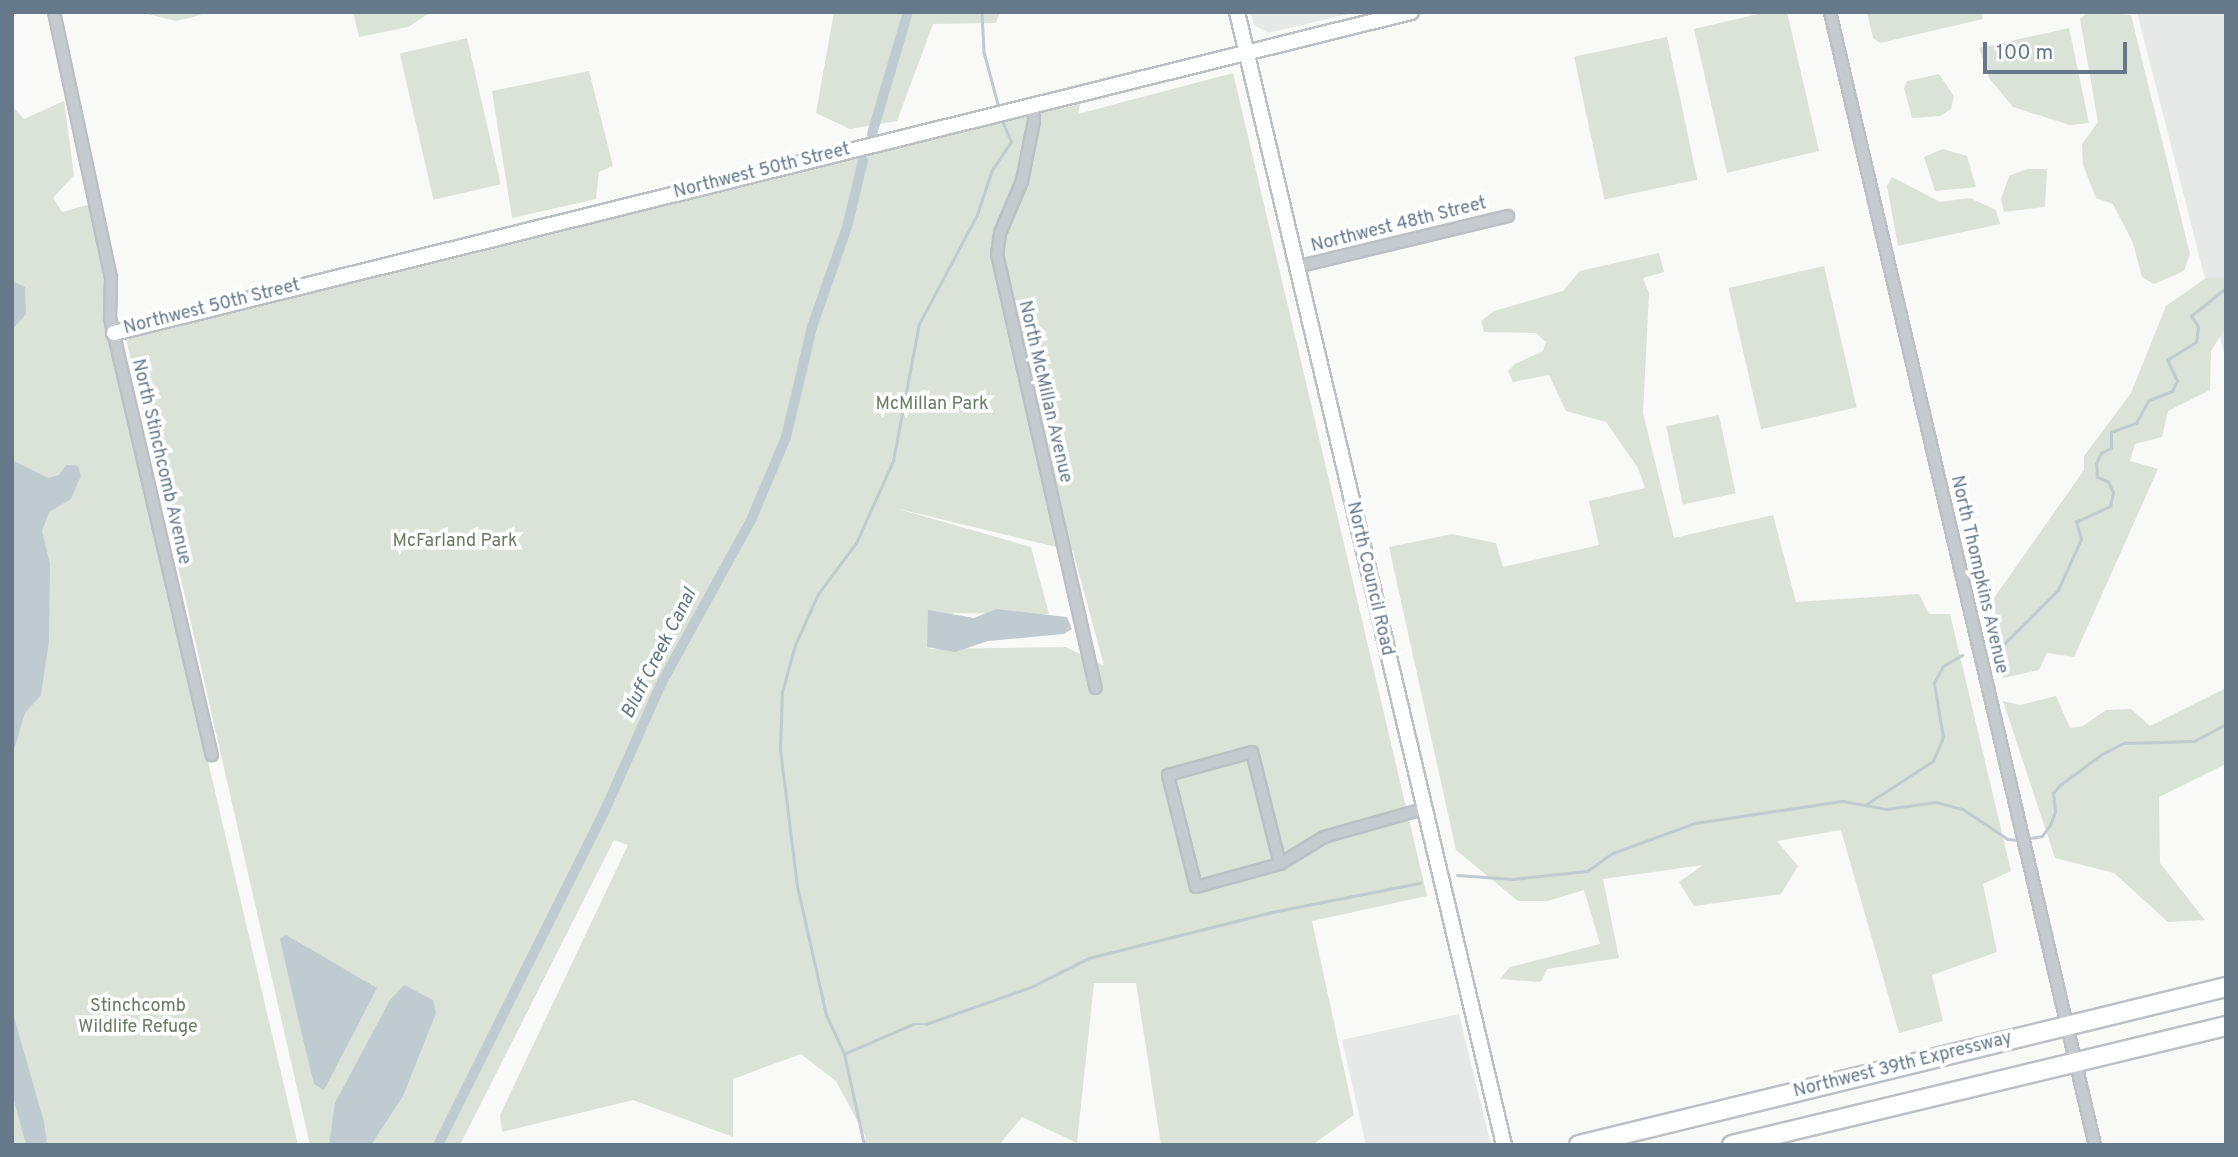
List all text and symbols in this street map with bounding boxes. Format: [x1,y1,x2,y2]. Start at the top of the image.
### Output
scale bar [1986,28,2130,72]
text: 100 m [1996,40,2053,67]
street label: Northwest 50th Street [672,140,852,204]
street label: Northwest 48th Street [1309,194,1489,258]
street label: Northwest 50th Street [122,276,302,340]
street label: North McMillan Avenue [1012,298,1076,486]
street label: North Stinchcomb Avenue [126,357,194,567]
park label: McMillan Park [875,394,989,416]
street label: North Thompkins Avenue [1944,473,2012,677]
street label: North Council Road [1341,500,1397,658]
park label: McFarland Park [392,531,518,553]
water label: Bluff Creek Canal [617,585,703,723]
park label: Stinchcomb Wildlife Refuge [78,997,198,1040]
street label: Northwest 39th Expressway [1791,1028,2015,1104]

